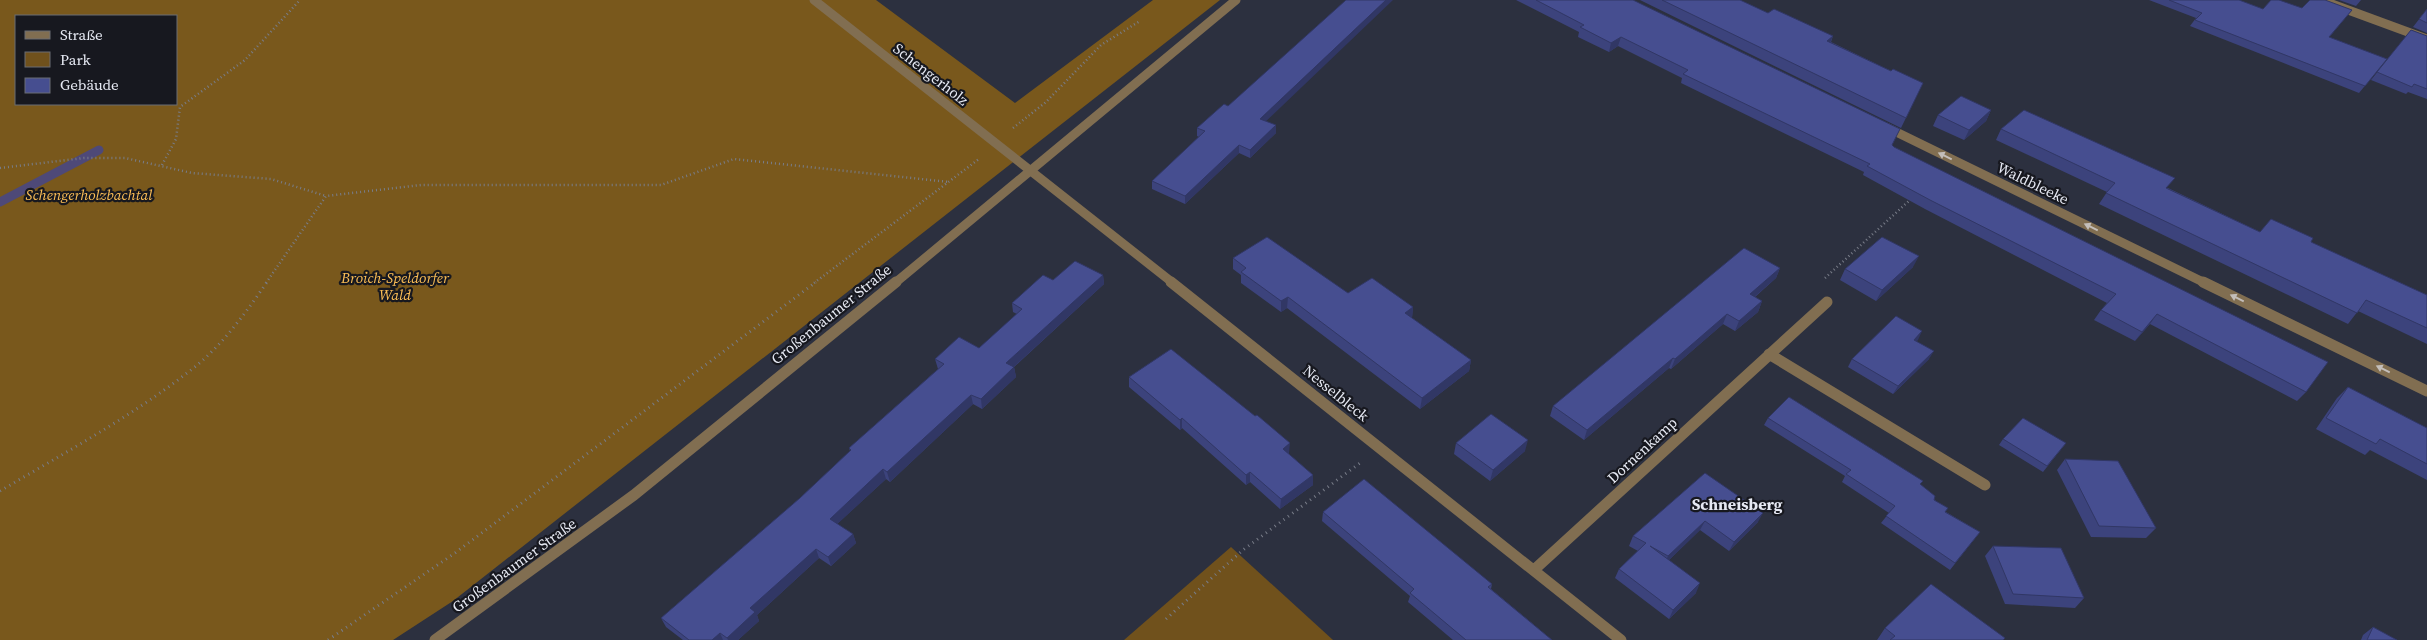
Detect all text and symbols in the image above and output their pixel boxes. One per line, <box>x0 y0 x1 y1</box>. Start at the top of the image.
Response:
legend <box>15 15 178 105</box>
text: Straße <box>60 24 103 45</box>
street label: Schengerholz <box>889 38 973 110</box>
text: Park <box>60 49 92 70</box>
text: Gebäude <box>60 74 119 95</box>
one-way arrow <box>1938 151 1952 159</box>
street label: Waldbleeke <box>1993 157 2073 210</box>
park label: Schengerholzbachtal <box>26 184 153 205</box>
one-way arrow <box>2084 223 2098 231</box>
street label: Großenbaumer Straße <box>766 259 896 369</box>
park label: Broich-Speldorfer Wald <box>340 267 450 305</box>
one-way arrow <box>2230 294 2244 302</box>
street label: Nesselbleck <box>1299 360 1374 427</box>
one-way arrow <box>2376 365 2390 373</box>
street label: Dornenkamp <box>1602 412 1682 488</box>
district label: Schneisberg <box>1692 493 1783 515</box>
street label: Großenbaumer Straße <box>448 512 581 617</box>

